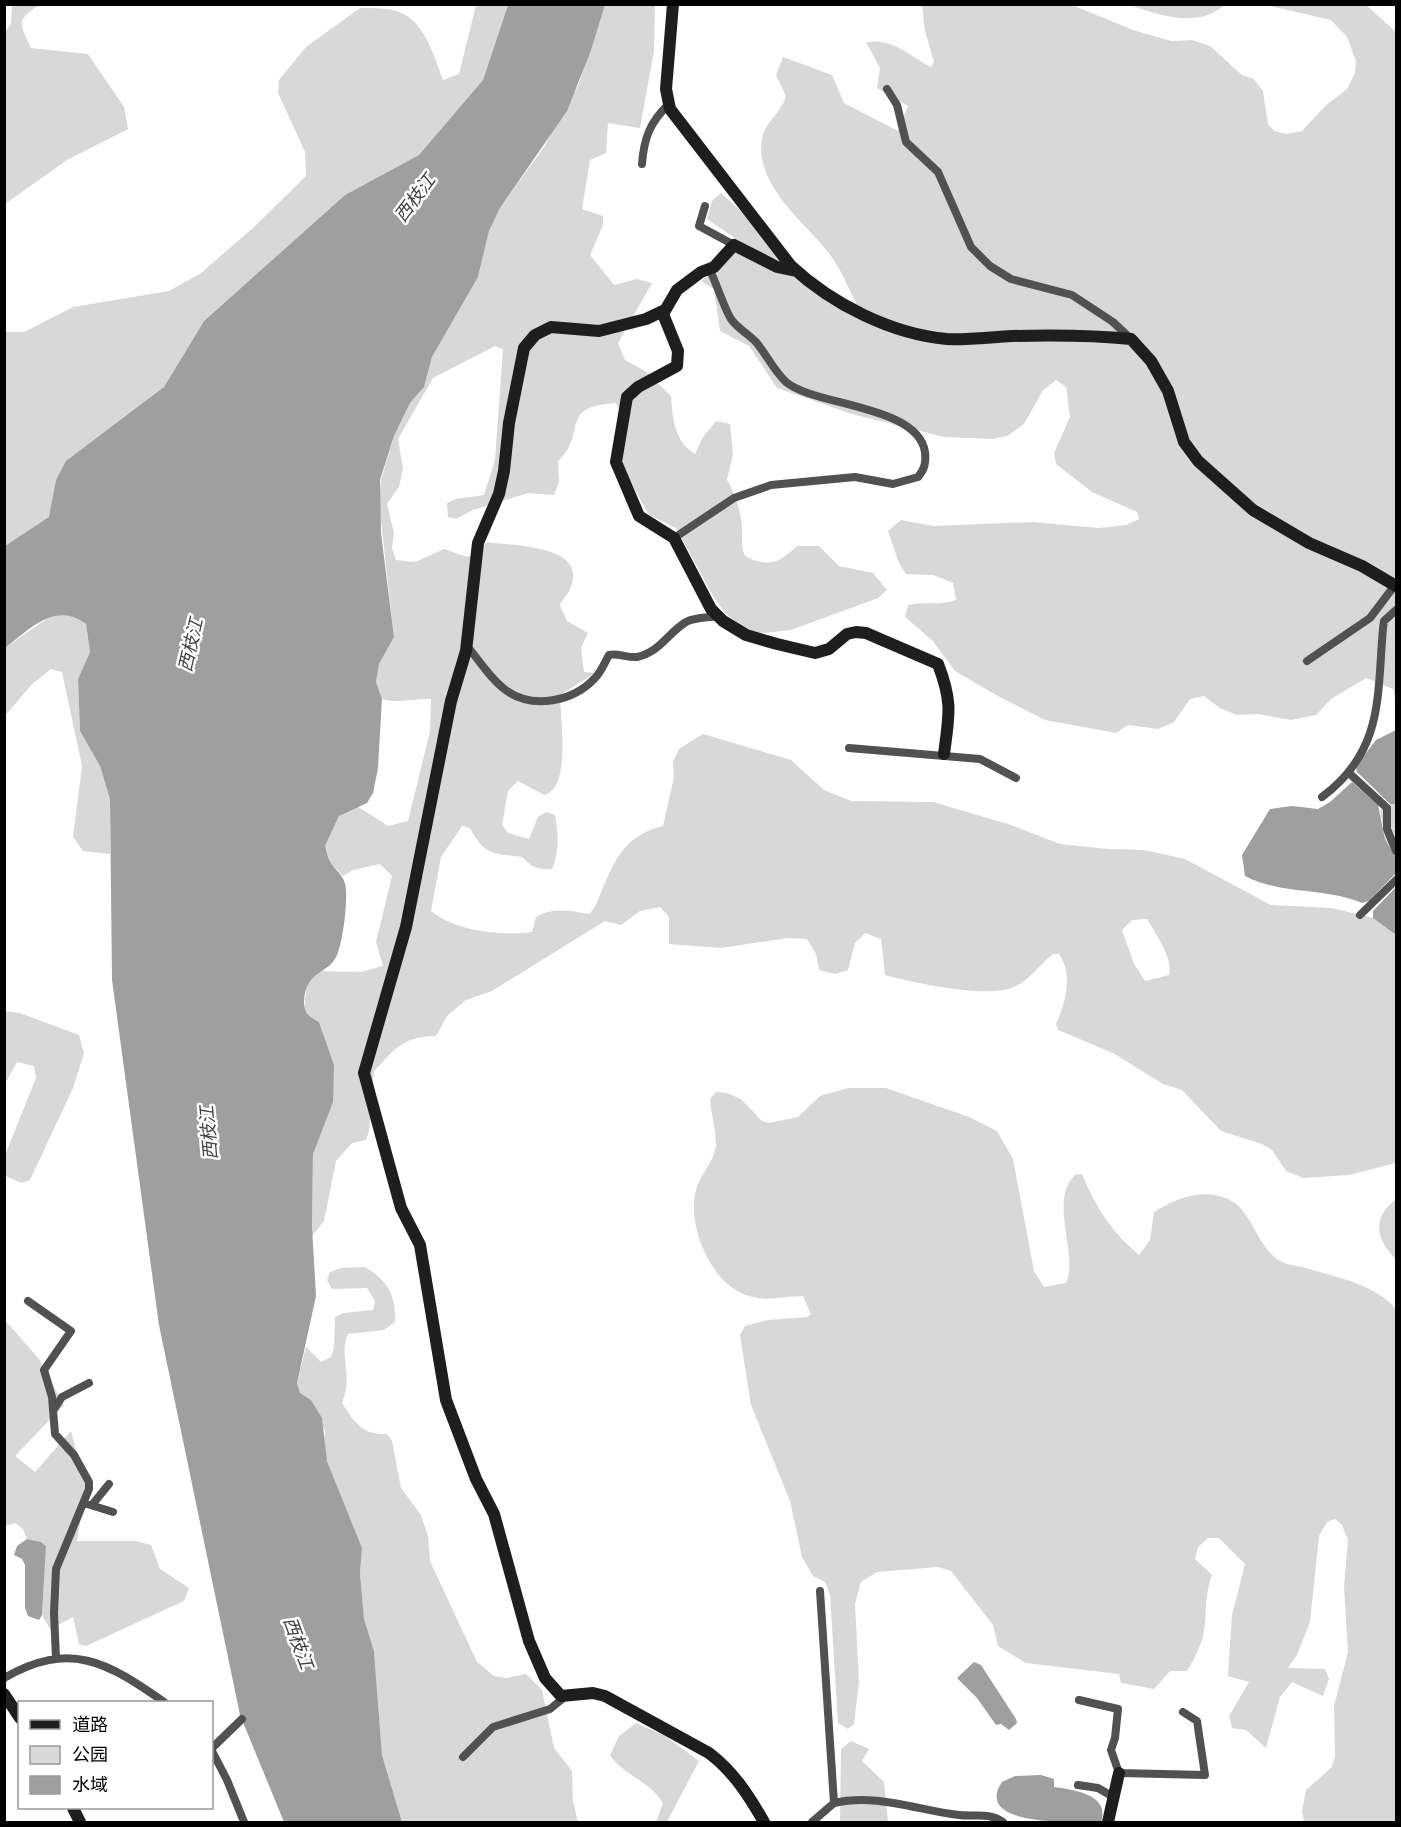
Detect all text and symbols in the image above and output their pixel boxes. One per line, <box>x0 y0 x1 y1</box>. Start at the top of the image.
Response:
water label: 西枝江 <box>390 168 440 226</box>
water label: 西枝江 <box>174 614 207 674</box>
water label: 西枝江 <box>196 1103 221 1161</box>
water label: 西枝江 <box>279 1614 318 1674</box>
legend <box>18 1701 213 1809</box>
text: 道路 <box>72 1714 108 1735</box>
text: 公园 <box>72 1744 108 1765</box>
text: 水域 <box>72 1774 108 1795</box>

